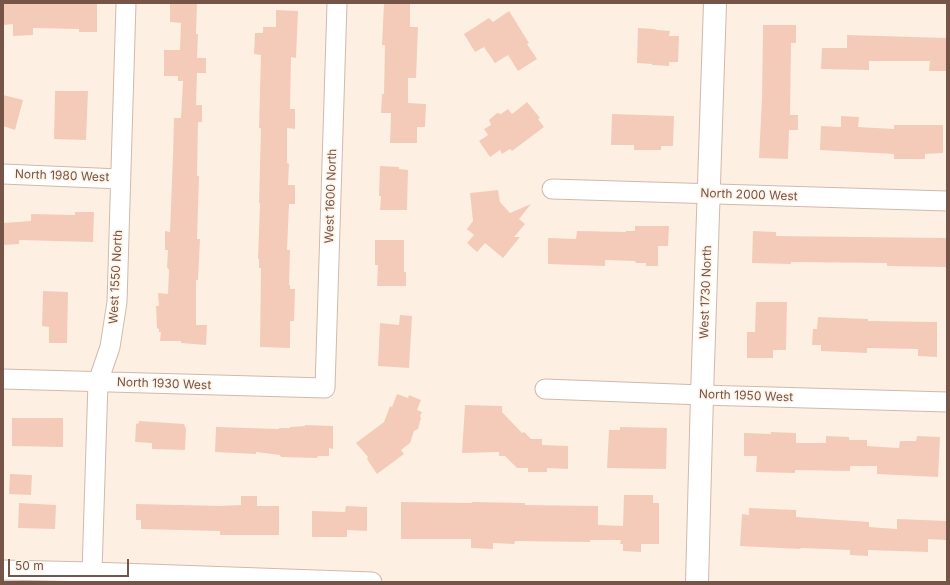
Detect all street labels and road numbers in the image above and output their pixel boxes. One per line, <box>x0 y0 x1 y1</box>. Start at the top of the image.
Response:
street label: West 1600 North <box>322 148 340 244</box>
street label: North 1980 West <box>15 167 109 185</box>
street label: North 2000 West <box>700 186 798 204</box>
street label: West 1550 North <box>106 230 126 324</box>
street label: West 1730 North <box>697 245 715 339</box>
street label: North 1930 West <box>117 375 211 393</box>
street label: North 1950 West <box>699 387 793 405</box>

